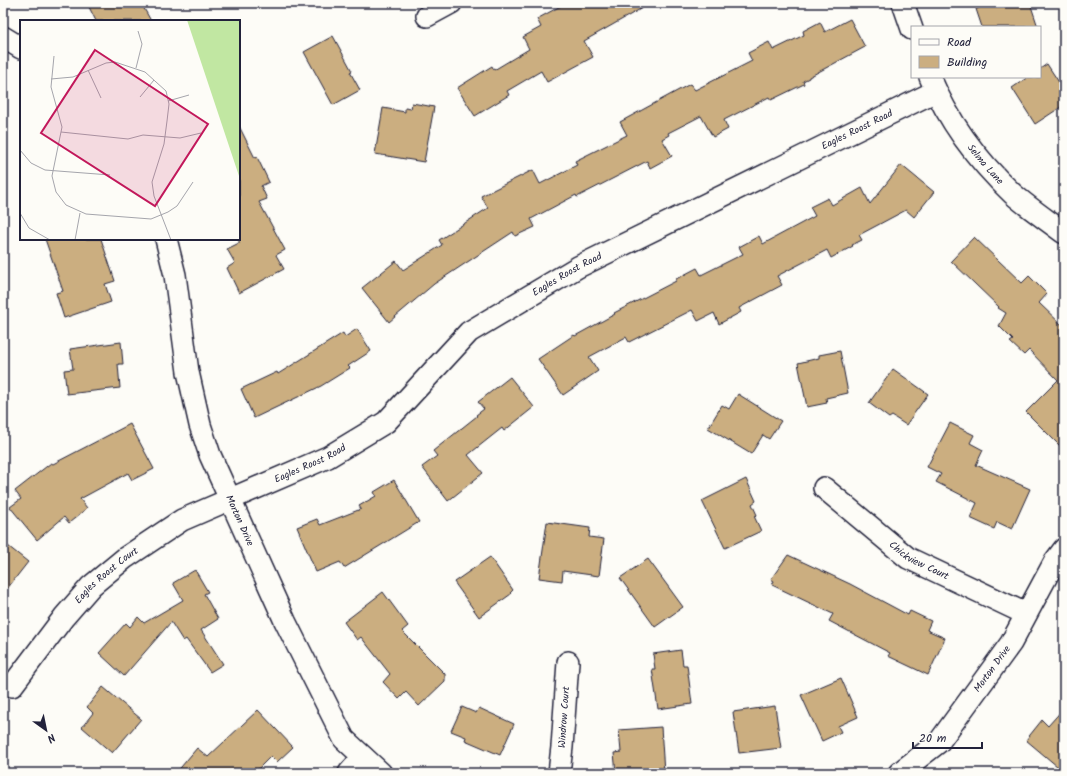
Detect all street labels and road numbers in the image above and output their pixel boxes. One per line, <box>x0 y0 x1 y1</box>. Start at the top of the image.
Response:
street label: Eagles Roost Road <box>819 105 896 154</box>
street label: Selma Lane <box>963 141 1008 189</box>
street label: Eagles Roost Road <box>529 248 605 301</box>
street label: Eagles Roost Road <box>272 439 350 487</box>
street label: Morton Drive <box>221 493 258 549</box>
street label: Chickview Court <box>885 537 952 584</box>
street label: Eagles Roost Court <box>71 543 142 608</box>
street label: Morton Drive <box>970 642 1015 696</box>
street label: Windrow Court <box>554 686 574 749</box>

